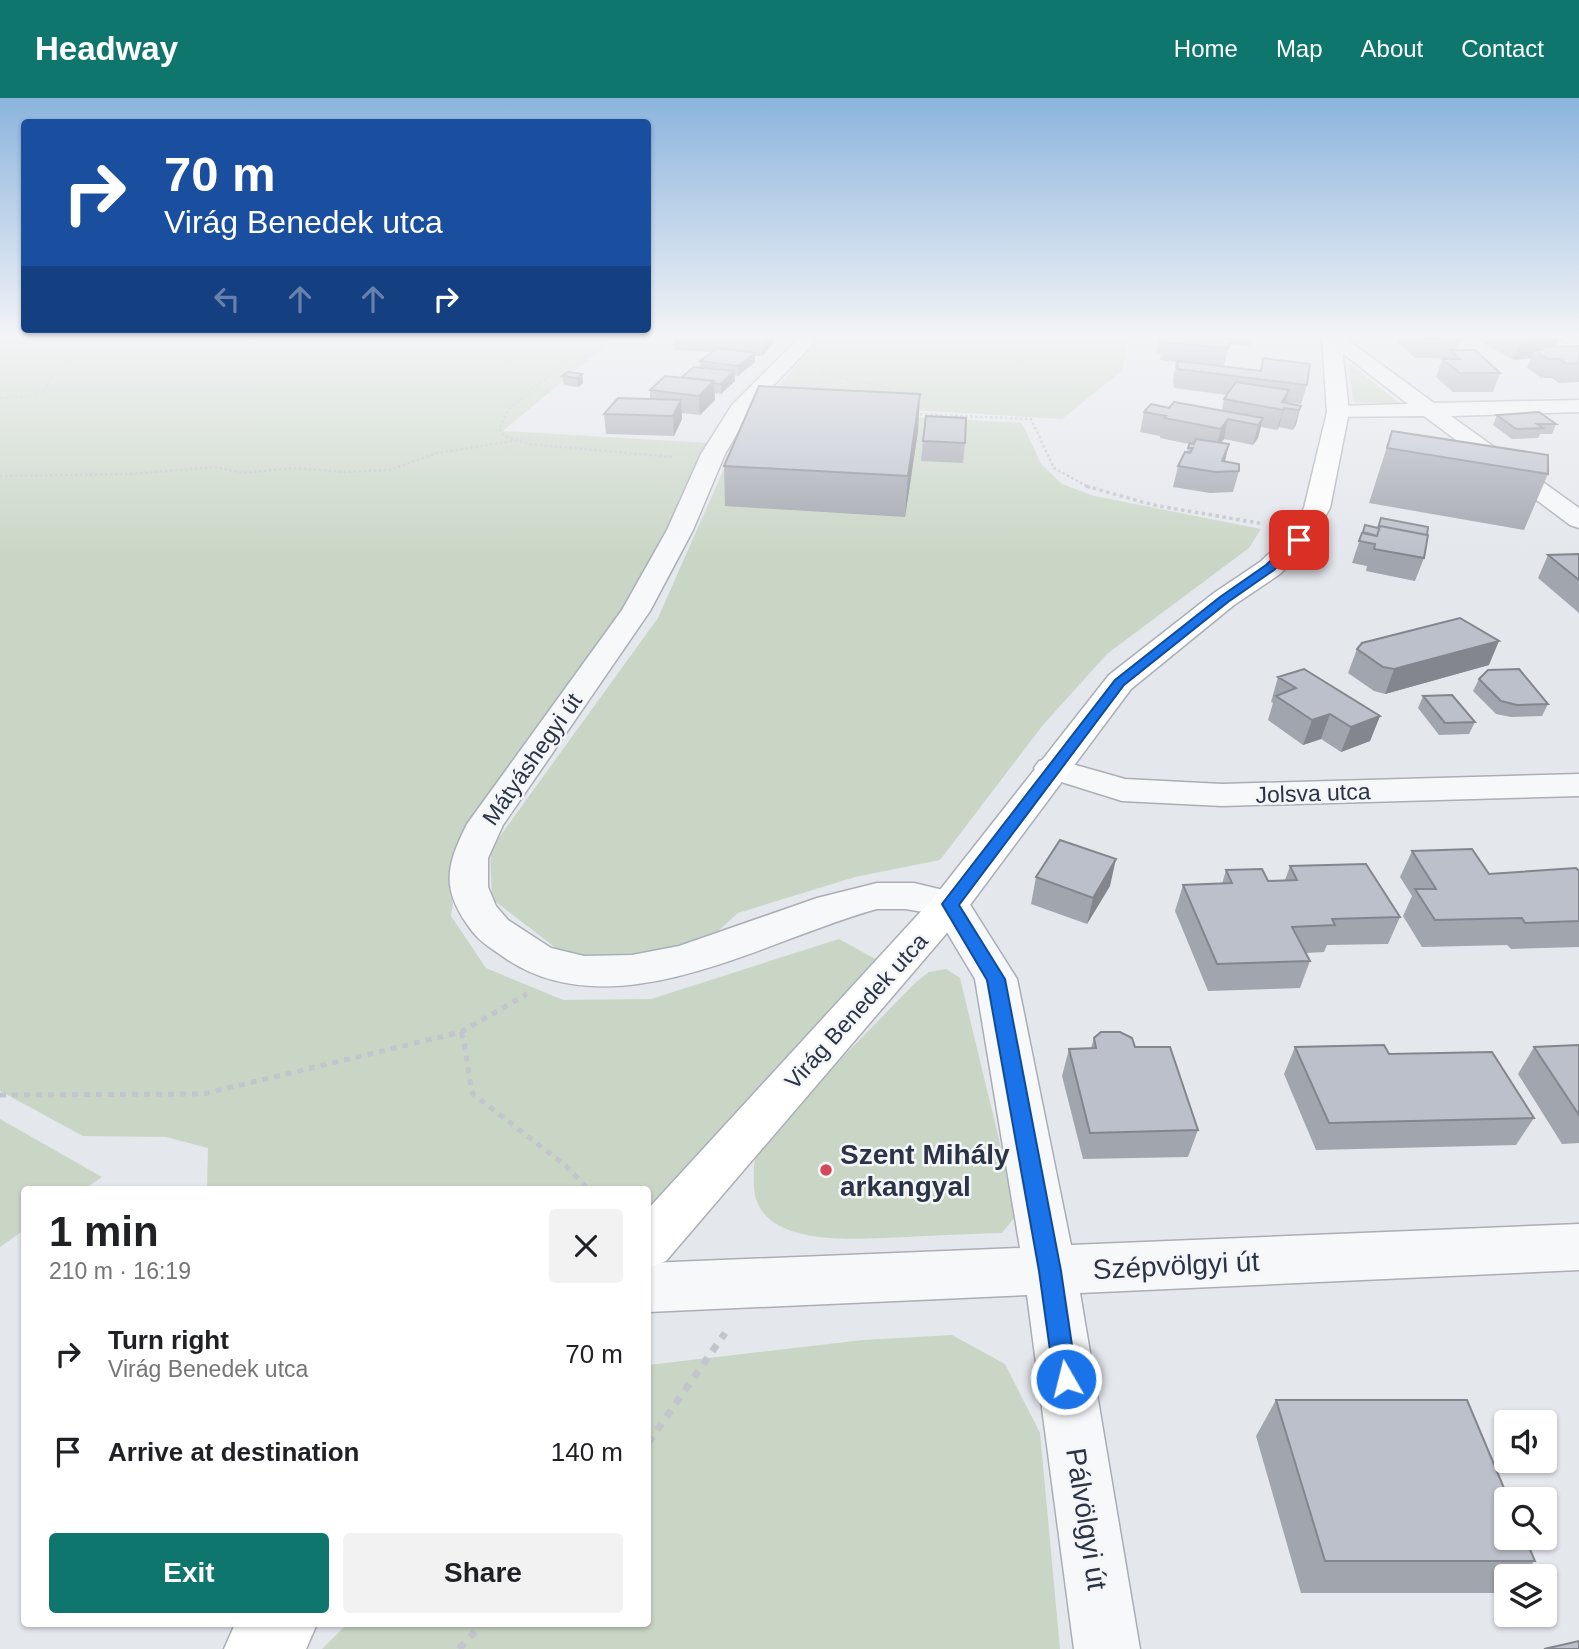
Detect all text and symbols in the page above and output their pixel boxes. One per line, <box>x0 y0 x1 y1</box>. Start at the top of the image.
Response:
text: Headway <box>35 30 178 67</box>
text: Home <box>1174 35 1238 62</box>
text: Map <box>1276 35 1323 62</box>
text: About <box>1361 35 1423 62</box>
text: Contact <box>1461 35 1544 62</box>
icon: right <box>49 147 140 238</box>
text: 70 m <box>164 147 276 201</box>
text: Virág Benedek utca <box>164 204 443 240</box>
icon: left <box>208 280 246 318</box>
icon: ahead <box>281 280 319 318</box>
icon: ahead <box>354 280 392 318</box>
icon: right <box>427 280 465 318</box>
pin <box>1269 510 1329 570</box>
icon: arrive <box>1280 521 1318 559</box>
street label: Mátyáshegyi út <box>477 688 587 830</box>
street label: Jolsva utca <box>1255 778 1371 808</box>
street label: Virág Benedek utca <box>779 928 933 1094</box>
place label: Szent Mihály arkangyal <box>840 1139 1010 1202</box>
marker: Szent Mihály arkangyal <box>818 1162 834 1178</box>
text: 1 min <box>49 1208 159 1255</box>
button: close <box>549 1209 623 1283</box>
street label: Szépvölgyi út <box>1092 1246 1260 1285</box>
text: 210 m · 16:19 <box>49 1258 191 1284</box>
text: Turn right <box>108 1325 229 1355</box>
icon: right <box>49 1335 87 1373</box>
text: 70 m <box>565 1339 623 1369</box>
position arrow <box>1029 1342 1103 1416</box>
text: Virág Benedek utca <box>108 1356 308 1382</box>
map controls <box>1494 1410 1557 1627</box>
button: sound <box>1494 1410 1557 1473</box>
icon: arrive <box>49 1433 87 1471</box>
text: Arrive at destination <box>108 1437 359 1467</box>
text: 140 m <box>551 1437 623 1467</box>
street label: Pálvölgyi út <box>1060 1446 1113 1592</box>
button: search <box>1494 1487 1557 1550</box>
button: Exit <box>49 1533 329 1613</box>
button: Share <box>343 1533 623 1613</box>
button: layers <box>1494 1564 1557 1627</box>

